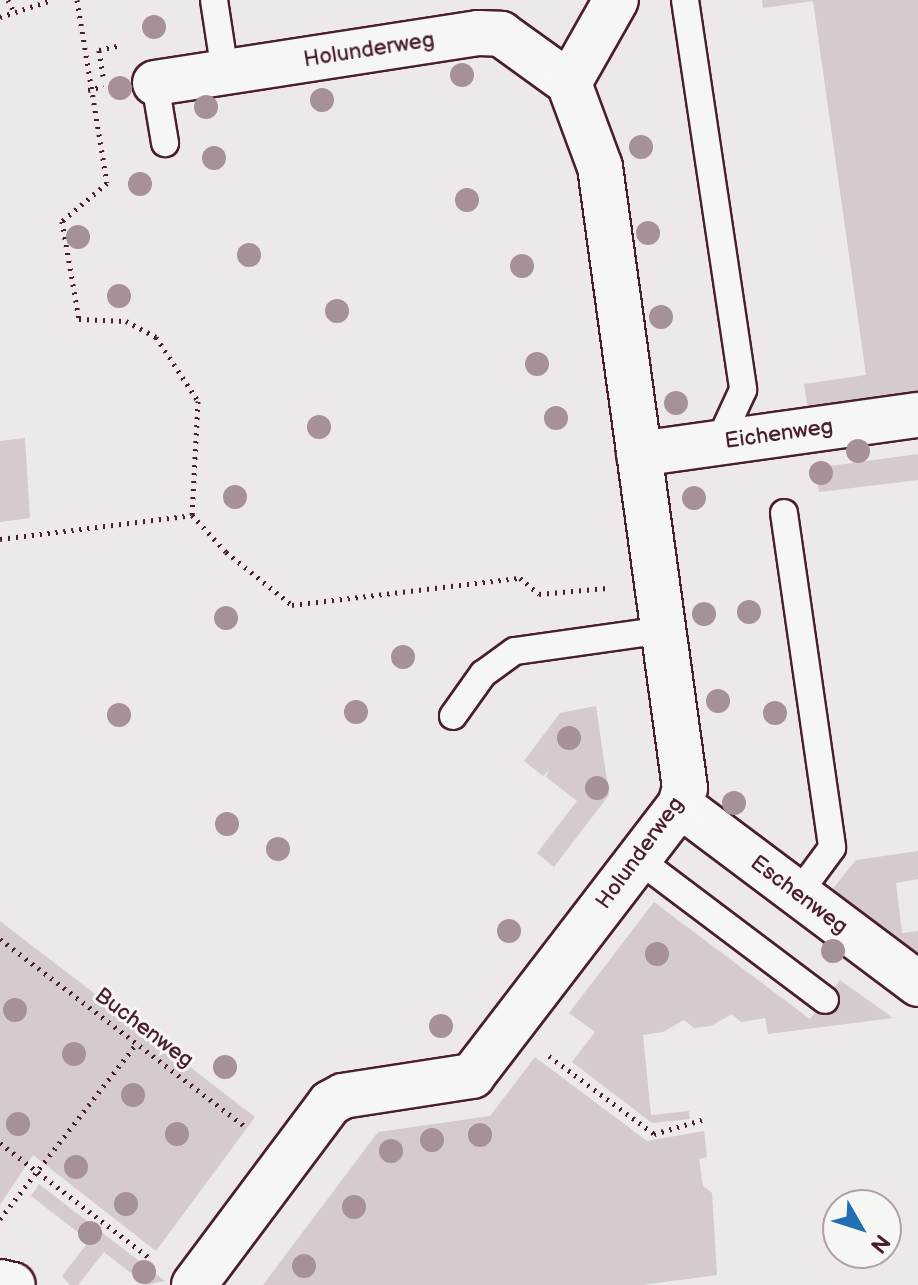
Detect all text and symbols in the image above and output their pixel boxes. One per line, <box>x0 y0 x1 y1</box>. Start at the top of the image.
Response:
street label: Holunderweg <box>302 27 436 73</box>
street label: Eichenweg <box>723 413 835 455</box>
street label: Holunderweg <box>591 792 689 914</box>
street label: Eschenweg <box>745 850 853 940</box>
street label: Buchenweg <box>89 982 199 1074</box>
north arrow <box>822 1189 902 1269</box>
text: N <box>864 1228 895 1258</box>

